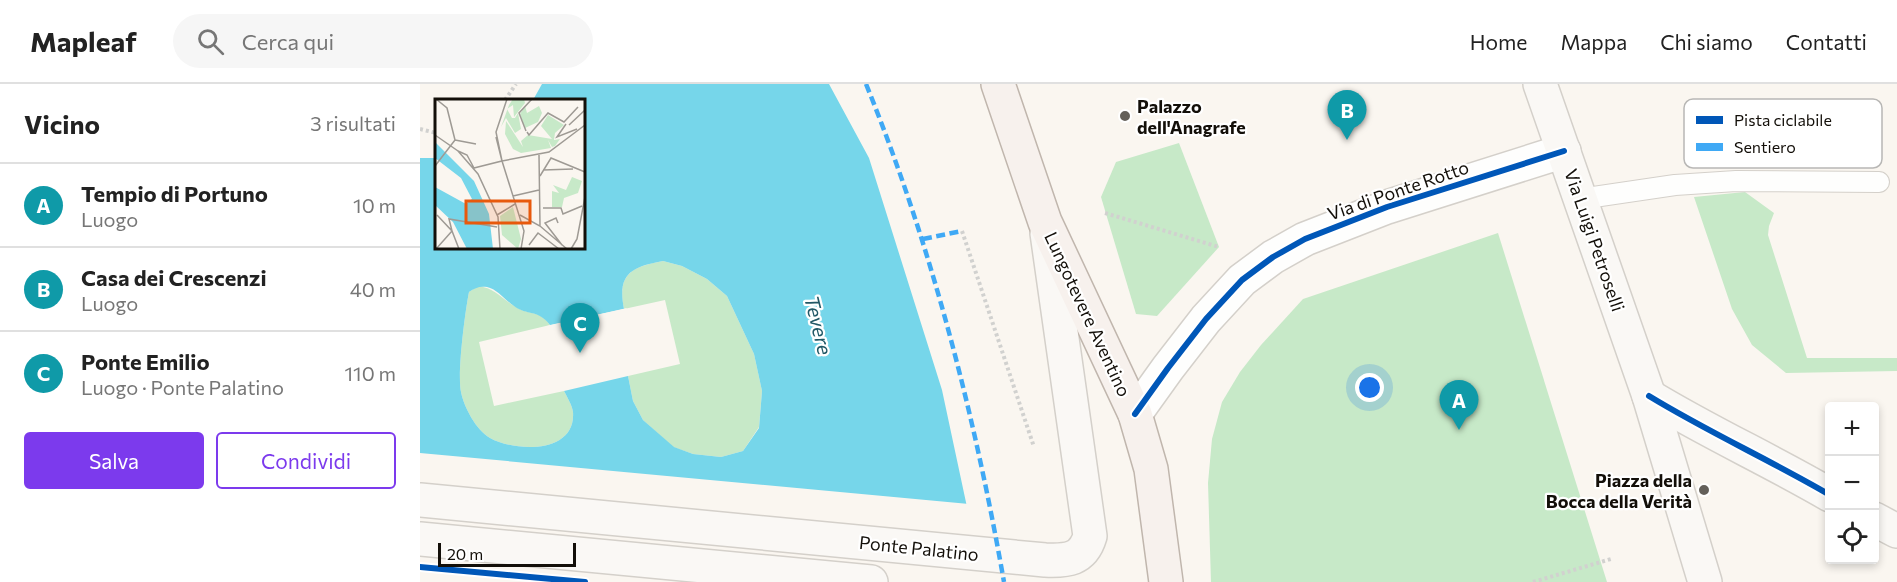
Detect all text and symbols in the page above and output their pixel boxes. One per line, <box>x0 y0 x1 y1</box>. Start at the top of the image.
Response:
search box <box>173 14 593 68</box>
text: Mapleaf <box>30 24 137 58</box>
icon: search <box>194 25 227 58</box>
text: Cerca qui <box>242 28 334 55</box>
text: Home <box>1470 29 1527 54</box>
text: Mappa <box>1560 29 1627 54</box>
text: Chi siamo <box>1660 29 1753 54</box>
text: Contatti <box>1786 29 1867 54</box>
pin: B <box>1328 91 1366 140</box>
place label: Palazzo dell'Anagrafe <box>1137 95 1246 138</box>
inset map <box>435 99 585 249</box>
legend <box>1684 99 1882 168</box>
text: Vicino <box>24 108 100 139</box>
marker: Palazzo dell'Anagrafe <box>1118 109 1132 123</box>
text: Pista ciclabile <box>1734 110 1832 129</box>
text: 3 risultati <box>310 111 396 135</box>
text: Sentiero <box>1734 137 1796 156</box>
street label: Via di Ponte Rotto <box>1324 155 1472 225</box>
street label: Via Luigi Petroselli <box>1560 166 1630 314</box>
text: Tempio di Portuno <box>81 180 268 207</box>
text: A <box>36 193 51 217</box>
text: 10 m <box>353 193 396 217</box>
text: Luogo <box>81 207 138 231</box>
street label: Lungotevere Aventino <box>1040 228 1136 400</box>
text: Casa dei Crescenzi <box>81 264 267 291</box>
text: B <box>37 277 50 301</box>
text: 40 m <box>350 277 396 301</box>
text: Luogo <box>81 291 138 315</box>
water label: Tevere <box>800 293 838 358</box>
pin: C <box>560 304 600 353</box>
text: Ponte Emilio <box>81 348 210 375</box>
text: C <box>37 361 50 385</box>
text: 110 m <box>345 361 396 385</box>
your location <box>1355 373 1384 402</box>
text: Luogo · Ponte Palatino <box>81 375 284 399</box>
pin: A <box>1440 380 1478 430</box>
map controls <box>1825 402 1879 564</box>
button: + <box>1825 402 1879 456</box>
button: Salva <box>24 432 204 489</box>
button: Condividi <box>216 432 396 489</box>
button: − <box>1825 456 1879 510</box>
place label: Piazza della Bocca della Verità <box>1546 469 1692 512</box>
marker: Piazza della Bocca della Verità <box>1697 483 1711 497</box>
button: locate <box>1825 510 1879 564</box>
street label: Ponte Palatino <box>858 531 980 565</box>
scale bar <box>438 540 576 568</box>
text: 20 m <box>447 544 483 563</box>

